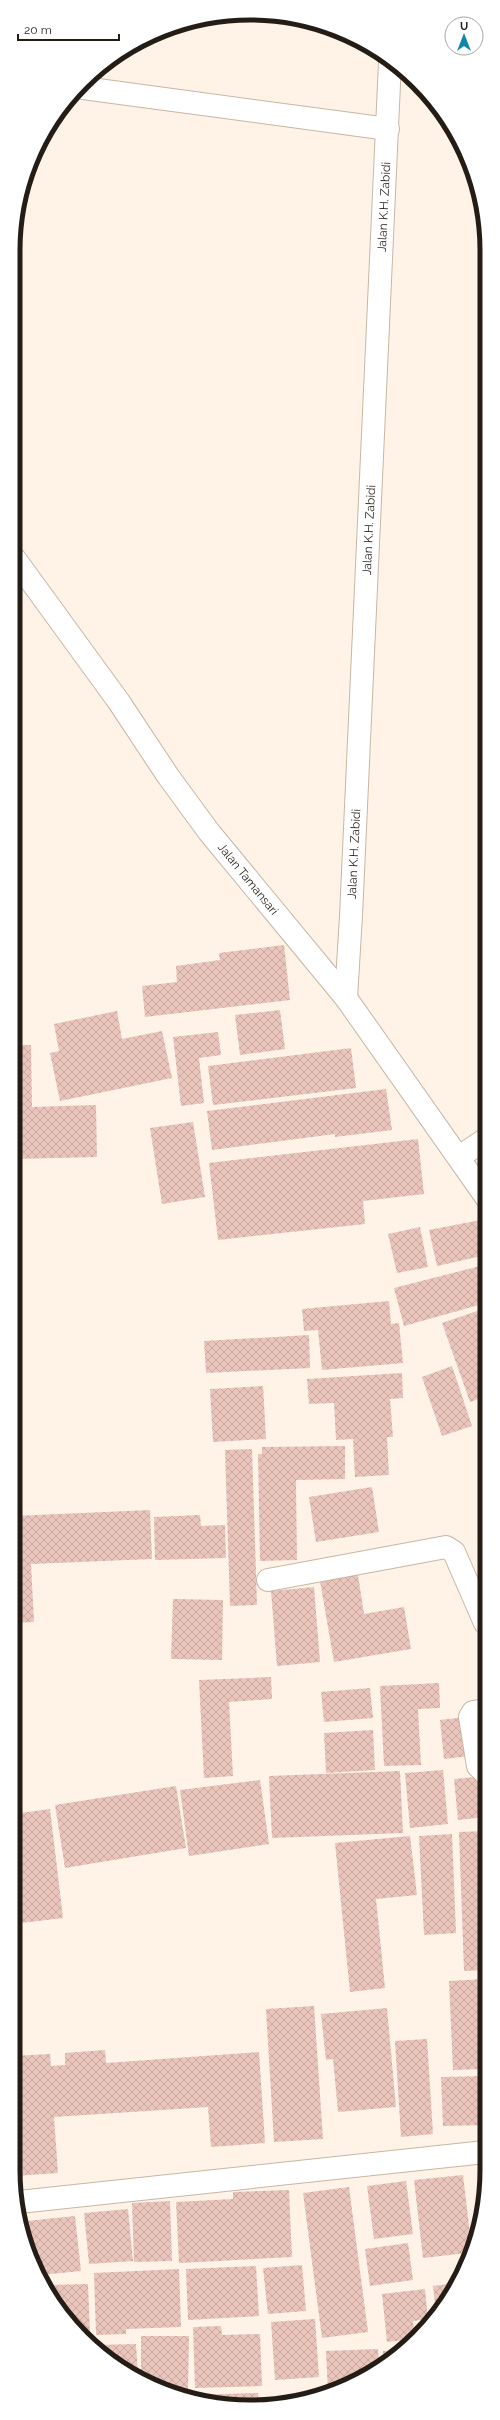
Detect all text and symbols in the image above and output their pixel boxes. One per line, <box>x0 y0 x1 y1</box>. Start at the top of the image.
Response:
scale bar <box>18 16 119 42</box>
north arrow <box>444 16 484 56</box>
text: U <box>460 20 468 33</box>
text: 20 m <box>24 23 52 37</box>
street label: Jalan K.H. Zabidi <box>375 161 393 253</box>
street label: Jalan K.H. Zabidi <box>360 484 378 576</box>
street label: Jalan K.H. Zabidi <box>345 808 363 900</box>
street label: Jalan Tamansari <box>215 840 281 918</box>

